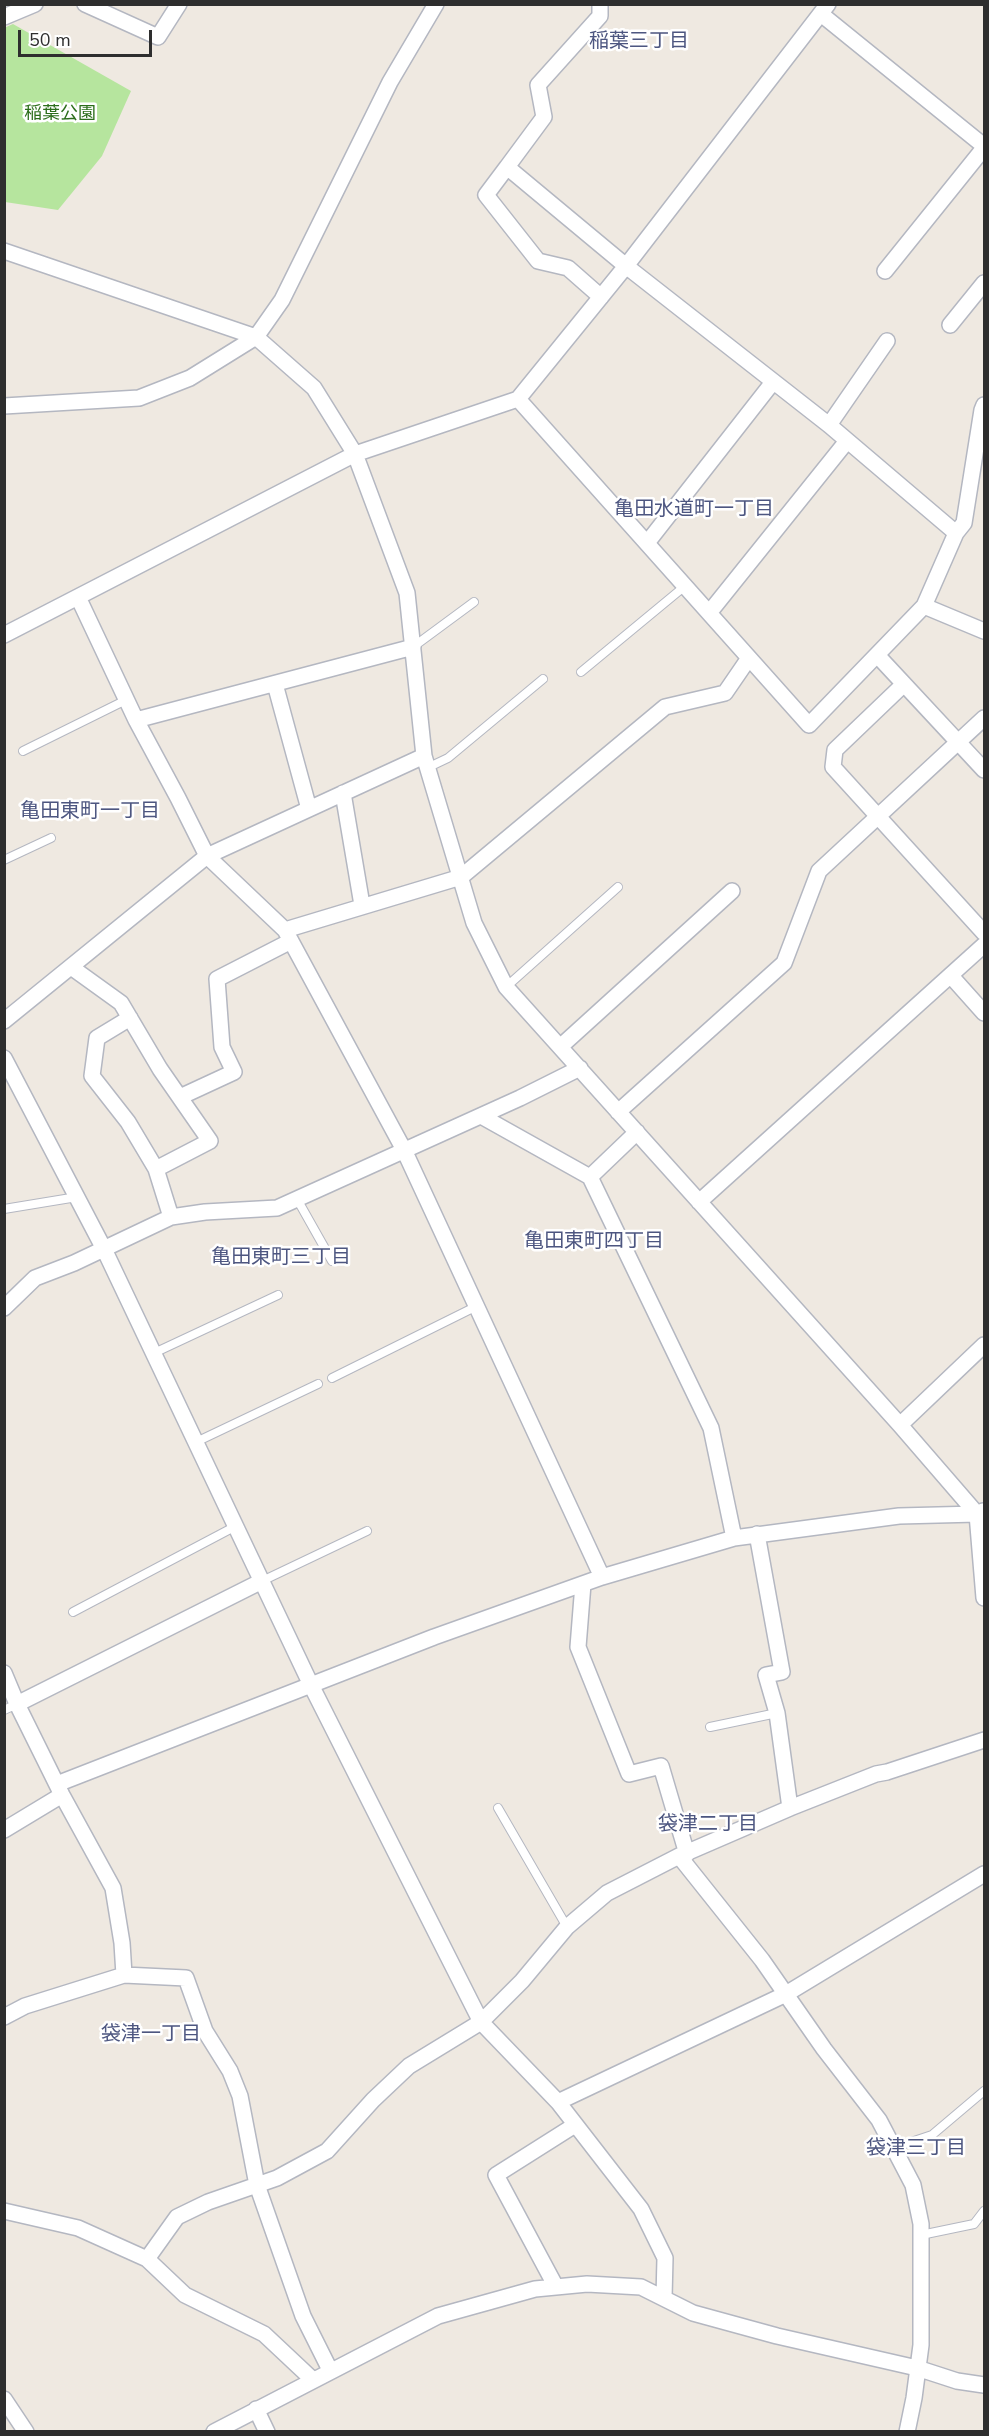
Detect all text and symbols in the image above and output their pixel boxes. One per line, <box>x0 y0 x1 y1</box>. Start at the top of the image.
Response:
scale bar <box>21 18 154 56</box>
text: 50 m <box>29 28 71 52</box>
district label: 稲葉三丁目 <box>589 30 689 54</box>
park label: 稲葉公園 <box>24 104 96 126</box>
district label: 亀田水道町一丁目 <box>614 498 774 522</box>
district label: 亀田東町一丁目 <box>20 800 160 824</box>
district label: 亀田東町四丁目 <box>524 1230 664 1254</box>
district label: 亀田東町三丁目 <box>211 1246 351 1270</box>
district label: 袋津二丁目 <box>658 1813 758 1837</box>
district label: 袋津一丁目 <box>101 2023 201 2047</box>
district label: 袋津三丁目 <box>866 2137 966 2161</box>

